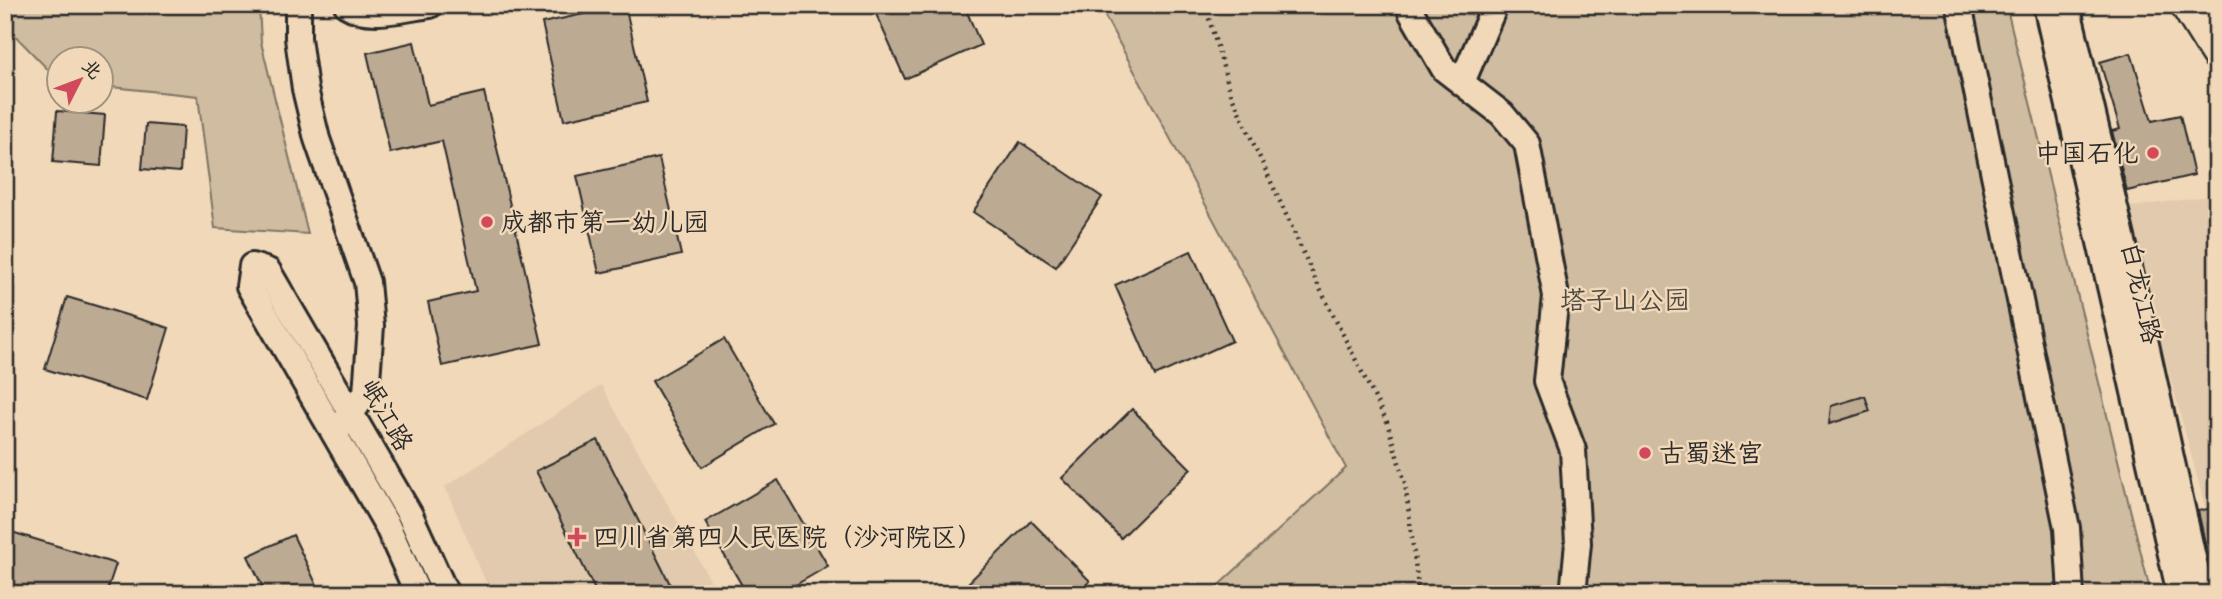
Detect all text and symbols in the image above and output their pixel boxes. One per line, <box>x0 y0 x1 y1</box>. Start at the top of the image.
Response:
north arrow <box>46 46 116 116</box>
text: 北 <box>77 55 106 84</box>
place label: 中国石化 <box>2035 139 2139 169</box>
marker: 中国石化 <box>2145 145 2161 161</box>
place label: 成都市第一幼儿园 <box>501 208 709 238</box>
marker: 成都市第一幼儿园 <box>479 214 495 230</box>
street label: 白龙江路 <box>2115 239 2167 347</box>
park label: 塔子山公园 <box>1560 286 1690 316</box>
street label: 岷江路 <box>354 374 419 457</box>
place label: 古蜀迷宫 <box>1659 439 1763 469</box>
marker: 古蜀迷宫 <box>1637 445 1653 461</box>
place label: 四川省第四人民医院（沙河院区） <box>593 523 983 553</box>
marker: 四川省第四人民医院（沙河院区） <box>567 527 587 547</box>

